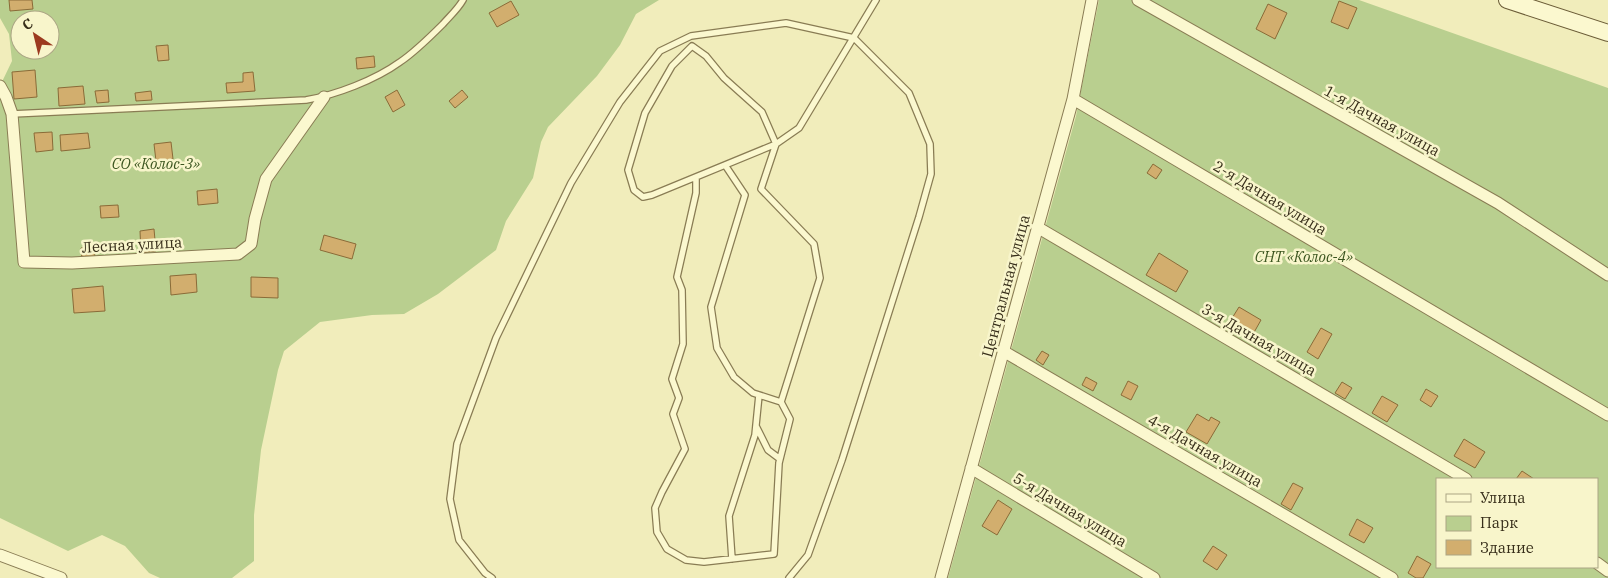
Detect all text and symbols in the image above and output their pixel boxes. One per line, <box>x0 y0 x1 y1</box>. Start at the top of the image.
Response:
north arrow <box>10 10 60 60</box>
text: С <box>19 14 37 34</box>
street label: 1-я Дачная улица <box>1321 81 1443 160</box>
park label: СО «Колос-3» <box>112 154 200 173</box>
street label: 2-я Дачная улица <box>1210 156 1331 239</box>
street label: Центральная улица <box>977 212 1034 359</box>
street label: Лесная улица <box>81 232 183 257</box>
park label: СНТ «Колос-4» <box>1255 247 1353 266</box>
street label: 3-я Дачная улица <box>1199 299 1320 380</box>
street label: 4-я Дачная улица <box>1145 410 1266 491</box>
street label: 5-я Дачная улица <box>1010 468 1131 551</box>
legend <box>1436 478 1598 568</box>
text: Улица <box>1480 488 1525 507</box>
text: Парк <box>1480 513 1518 532</box>
text: Здание <box>1480 538 1534 557</box>

